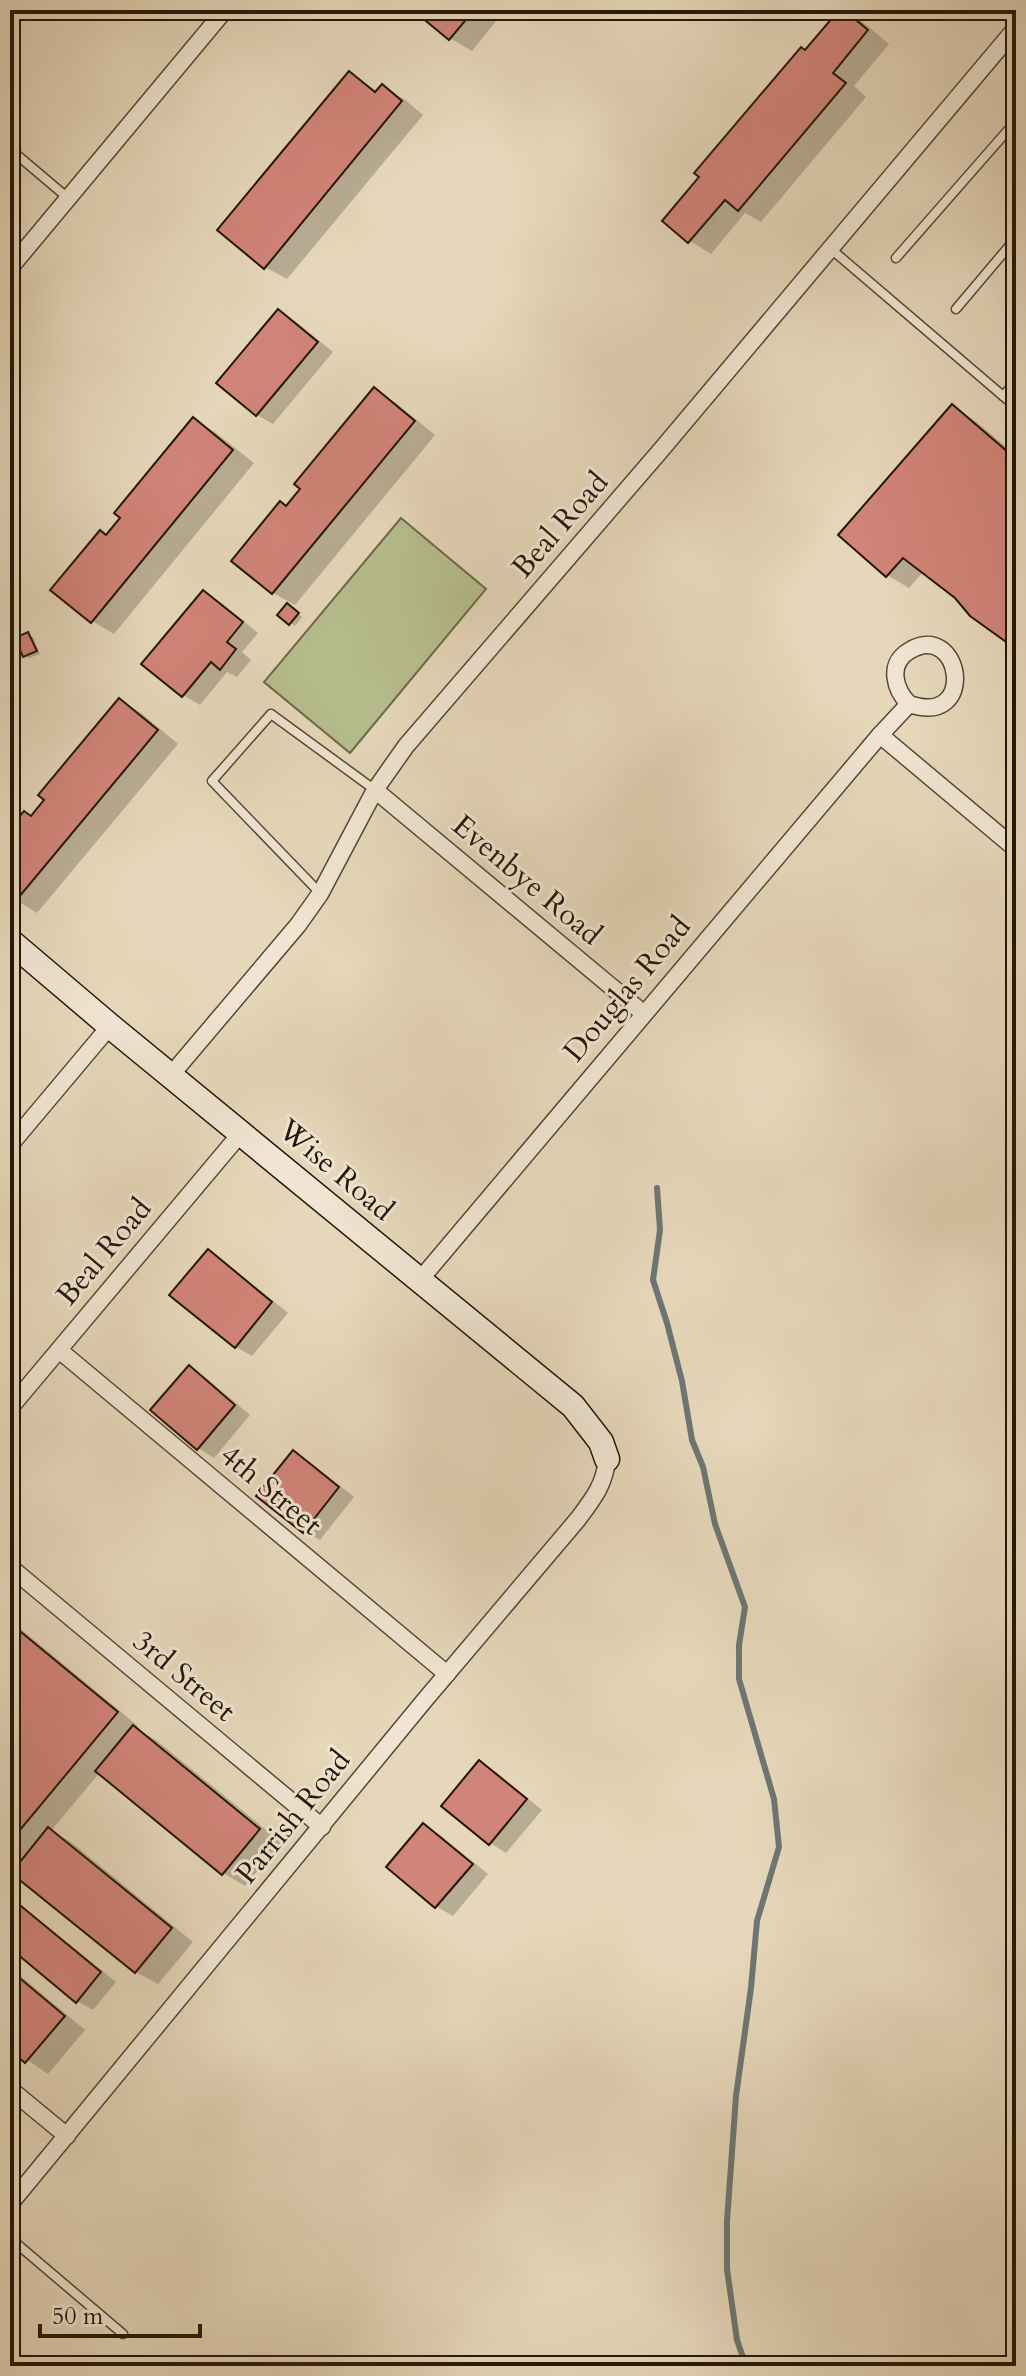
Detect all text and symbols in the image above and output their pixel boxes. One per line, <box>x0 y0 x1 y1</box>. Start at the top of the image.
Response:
street label: Beal Road <box>502 463 618 587</box>
street label: Evenbye Road <box>443 805 611 955</box>
street label: Douglas Road <box>554 907 700 1071</box>
street label: Wise Road <box>269 1109 403 1230</box>
street label: Beal Road <box>47 1190 161 1314</box>
street label: 4th Street <box>211 1435 331 1545</box>
street label: 3rd Street <box>124 1621 244 1731</box>
street label: Parrish Road <box>226 1741 360 1893</box>
scale bar <box>40 2288 200 2338</box>
text: 50 m <box>52 2300 104 2333</box>

